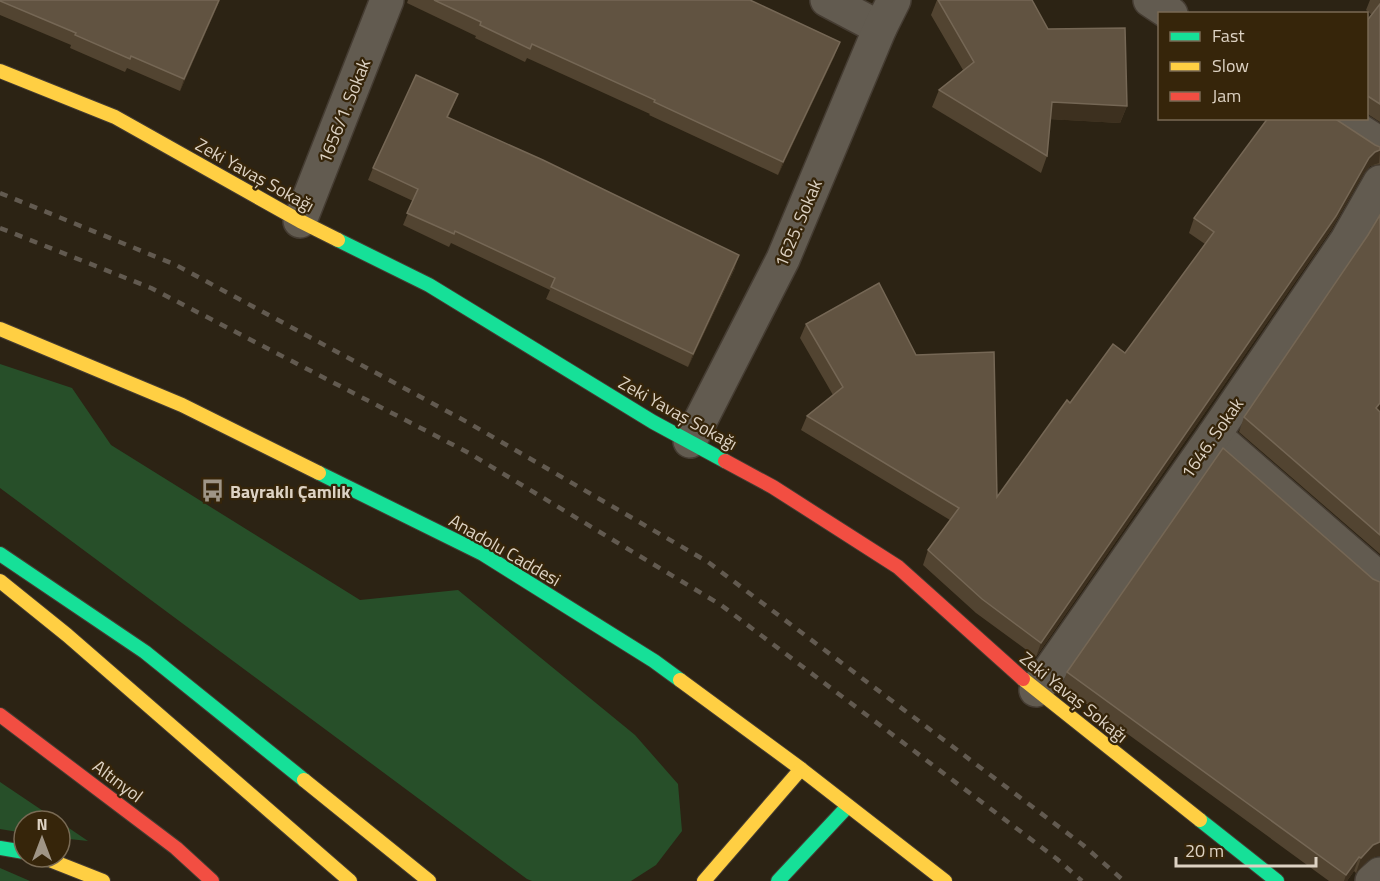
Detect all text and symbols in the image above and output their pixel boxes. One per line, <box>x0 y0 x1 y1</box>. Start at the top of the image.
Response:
legend <box>1158 12 1368 120</box>
text: Fast <box>1212 22 1245 49</box>
text: Slow <box>1212 52 1249 79</box>
street label: 1656/1. Sokak <box>311 54 377 168</box>
text: Jam <box>1212 82 1241 109</box>
street label: Zeki Yavaş Sokağı <box>191 131 319 219</box>
street label: 1625. Sokak <box>767 174 829 271</box>
street label: Zeki Yavaş Sokağı <box>614 369 742 457</box>
street label: 1646. Sokak <box>1174 392 1250 484</box>
bus stop icon: Bayraklı Çamlık <box>199 478 225 504</box>
place label: Bayraklı Çamlık <box>230 478 351 505</box>
street label: Anadolu Caddesi <box>444 507 566 593</box>
street label: Zeki Yavaş Sokağı <box>1014 645 1134 749</box>
street label: Altınyol <box>87 753 149 809</box>
north arrow <box>12 809 72 869</box>
text: N <box>36 812 48 836</box>
scale bar <box>1176 830 1316 868</box>
text: 20 m <box>1185 837 1224 864</box>

